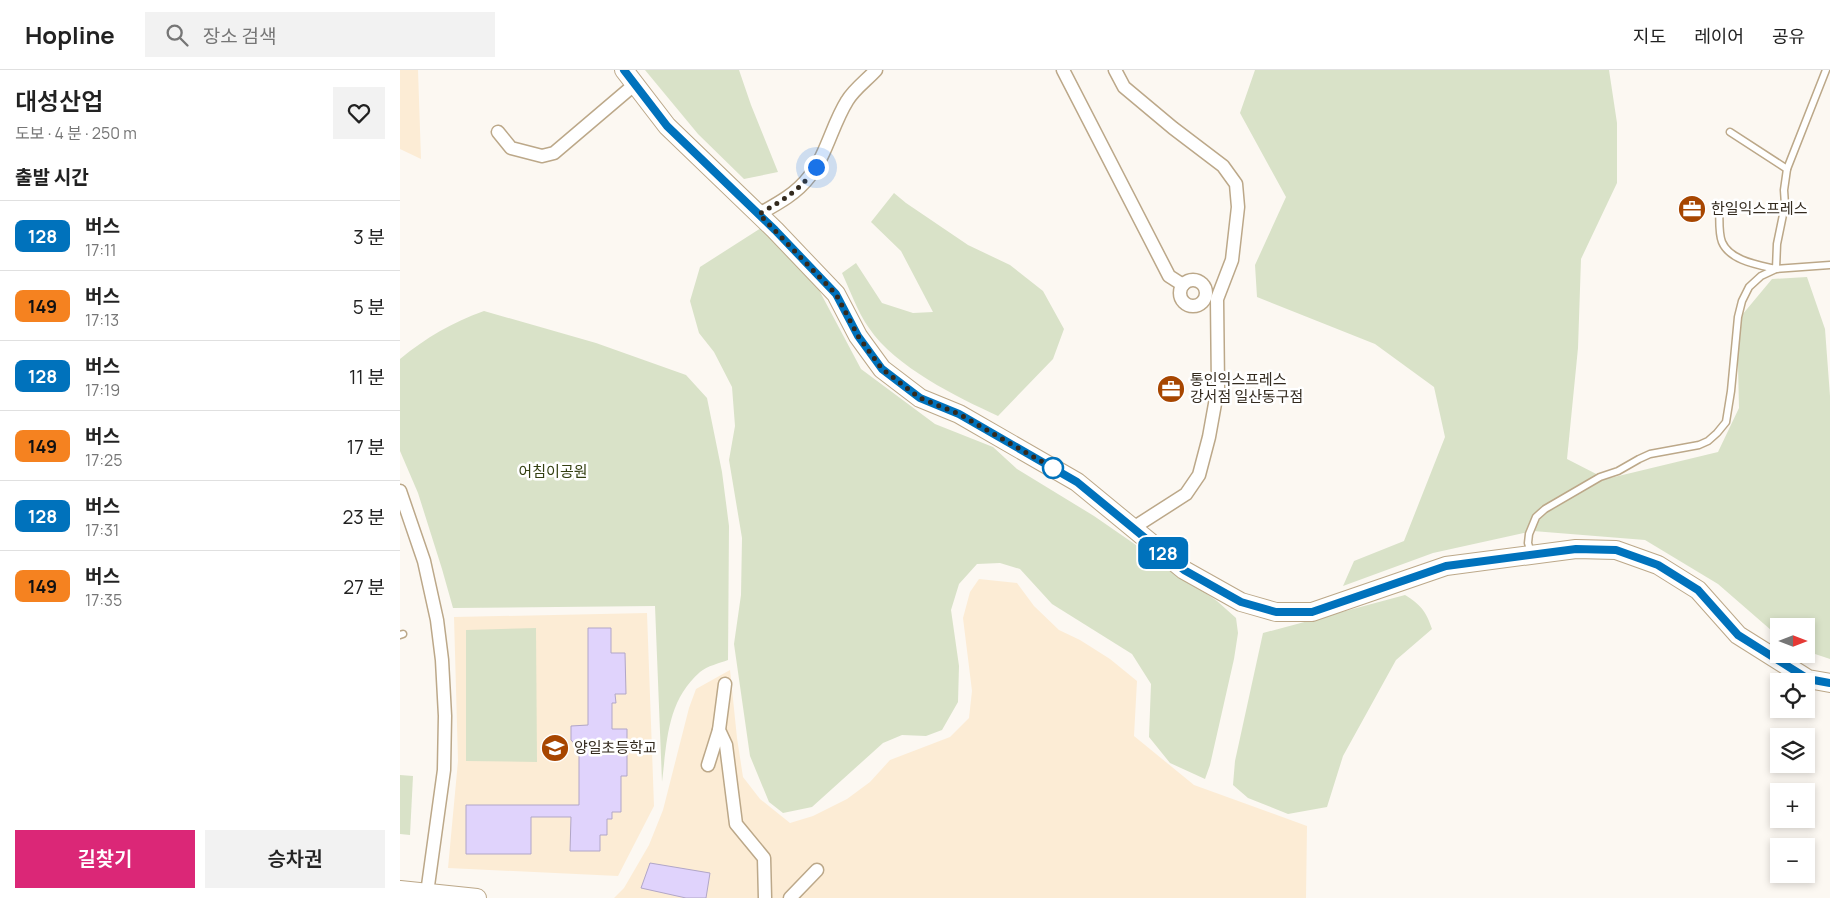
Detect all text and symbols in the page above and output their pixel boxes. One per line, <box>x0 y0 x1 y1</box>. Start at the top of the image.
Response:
search box <box>145 12 495 57</box>
text: Hopline <box>25 18 115 51</box>
icon: search <box>163 21 191 49</box>
text: 장소 검색 <box>203 23 276 49</box>
text: 지도 <box>1633 24 1666 48</box>
text: 레이어 <box>1694 24 1744 48</box>
text: 공유 <box>1772 24 1805 48</box>
text: 대성산업 <box>15 84 103 117</box>
button: heart <box>333 87 385 139</box>
text: 도보 · 4 분 · 250 m <box>15 122 137 144</box>
your location <box>804 155 829 180</box>
text: 출발 시간 <box>15 164 89 190</box>
office icon: 한일익스프레스 <box>1677 194 1707 224</box>
place label: 한일익스프레스 <box>1711 198 1808 219</box>
text: 버스 <box>85 213 120 239</box>
text: 128 <box>28 224 57 248</box>
text: 3 분 <box>353 224 385 250</box>
text: 17:11 <box>85 239 117 261</box>
text: 버스 <box>85 283 120 309</box>
text: 149 <box>28 294 57 318</box>
text: 5 분 <box>353 294 385 320</box>
text: 17:13 <box>85 309 119 331</box>
text: 버스 <box>85 353 120 379</box>
text: 128 <box>28 364 57 388</box>
text: 11 분 <box>349 364 385 390</box>
place label: 통인익스프레스 강서점 일산동구점 <box>1190 369 1303 407</box>
office icon: 통인익스프레스 강서점 일산동구점 <box>1156 374 1186 404</box>
text: 17:19 <box>85 379 120 401</box>
text: 버스 <box>85 423 120 449</box>
text: 149 <box>28 434 57 458</box>
text: 17 분 <box>347 434 385 460</box>
text: 17:25 <box>85 449 122 471</box>
unlabelled marker <box>1042 457 1064 479</box>
park label: 어침이공원 <box>518 461 588 482</box>
text: 버스 <box>85 493 120 519</box>
text: 128 <box>28 504 57 528</box>
text: 23 분 <box>342 504 385 530</box>
text: 17:31 <box>85 519 119 541</box>
line badge: 128 <box>1134 537 1192 569</box>
text: 128 <box>1148 541 1178 565</box>
text: 버스 <box>85 563 120 589</box>
text: 149 <box>28 574 57 598</box>
text: 27 분 <box>343 574 385 600</box>
text: 17:35 <box>85 589 122 611</box>
north arrow <box>1770 618 1815 662</box>
map controls <box>1770 618 1815 883</box>
button: locate <box>1770 673 1815 718</box>
button: layers <box>1770 728 1815 773</box>
school or university icon: 양일초등학교 <box>540 733 570 763</box>
place label: 양일초등학교 <box>574 737 657 758</box>
button: + <box>1770 783 1815 828</box>
button: 길찾기 <box>15 830 195 888</box>
button: 승차권 <box>205 830 385 888</box>
button: − <box>1770 838 1815 883</box>

